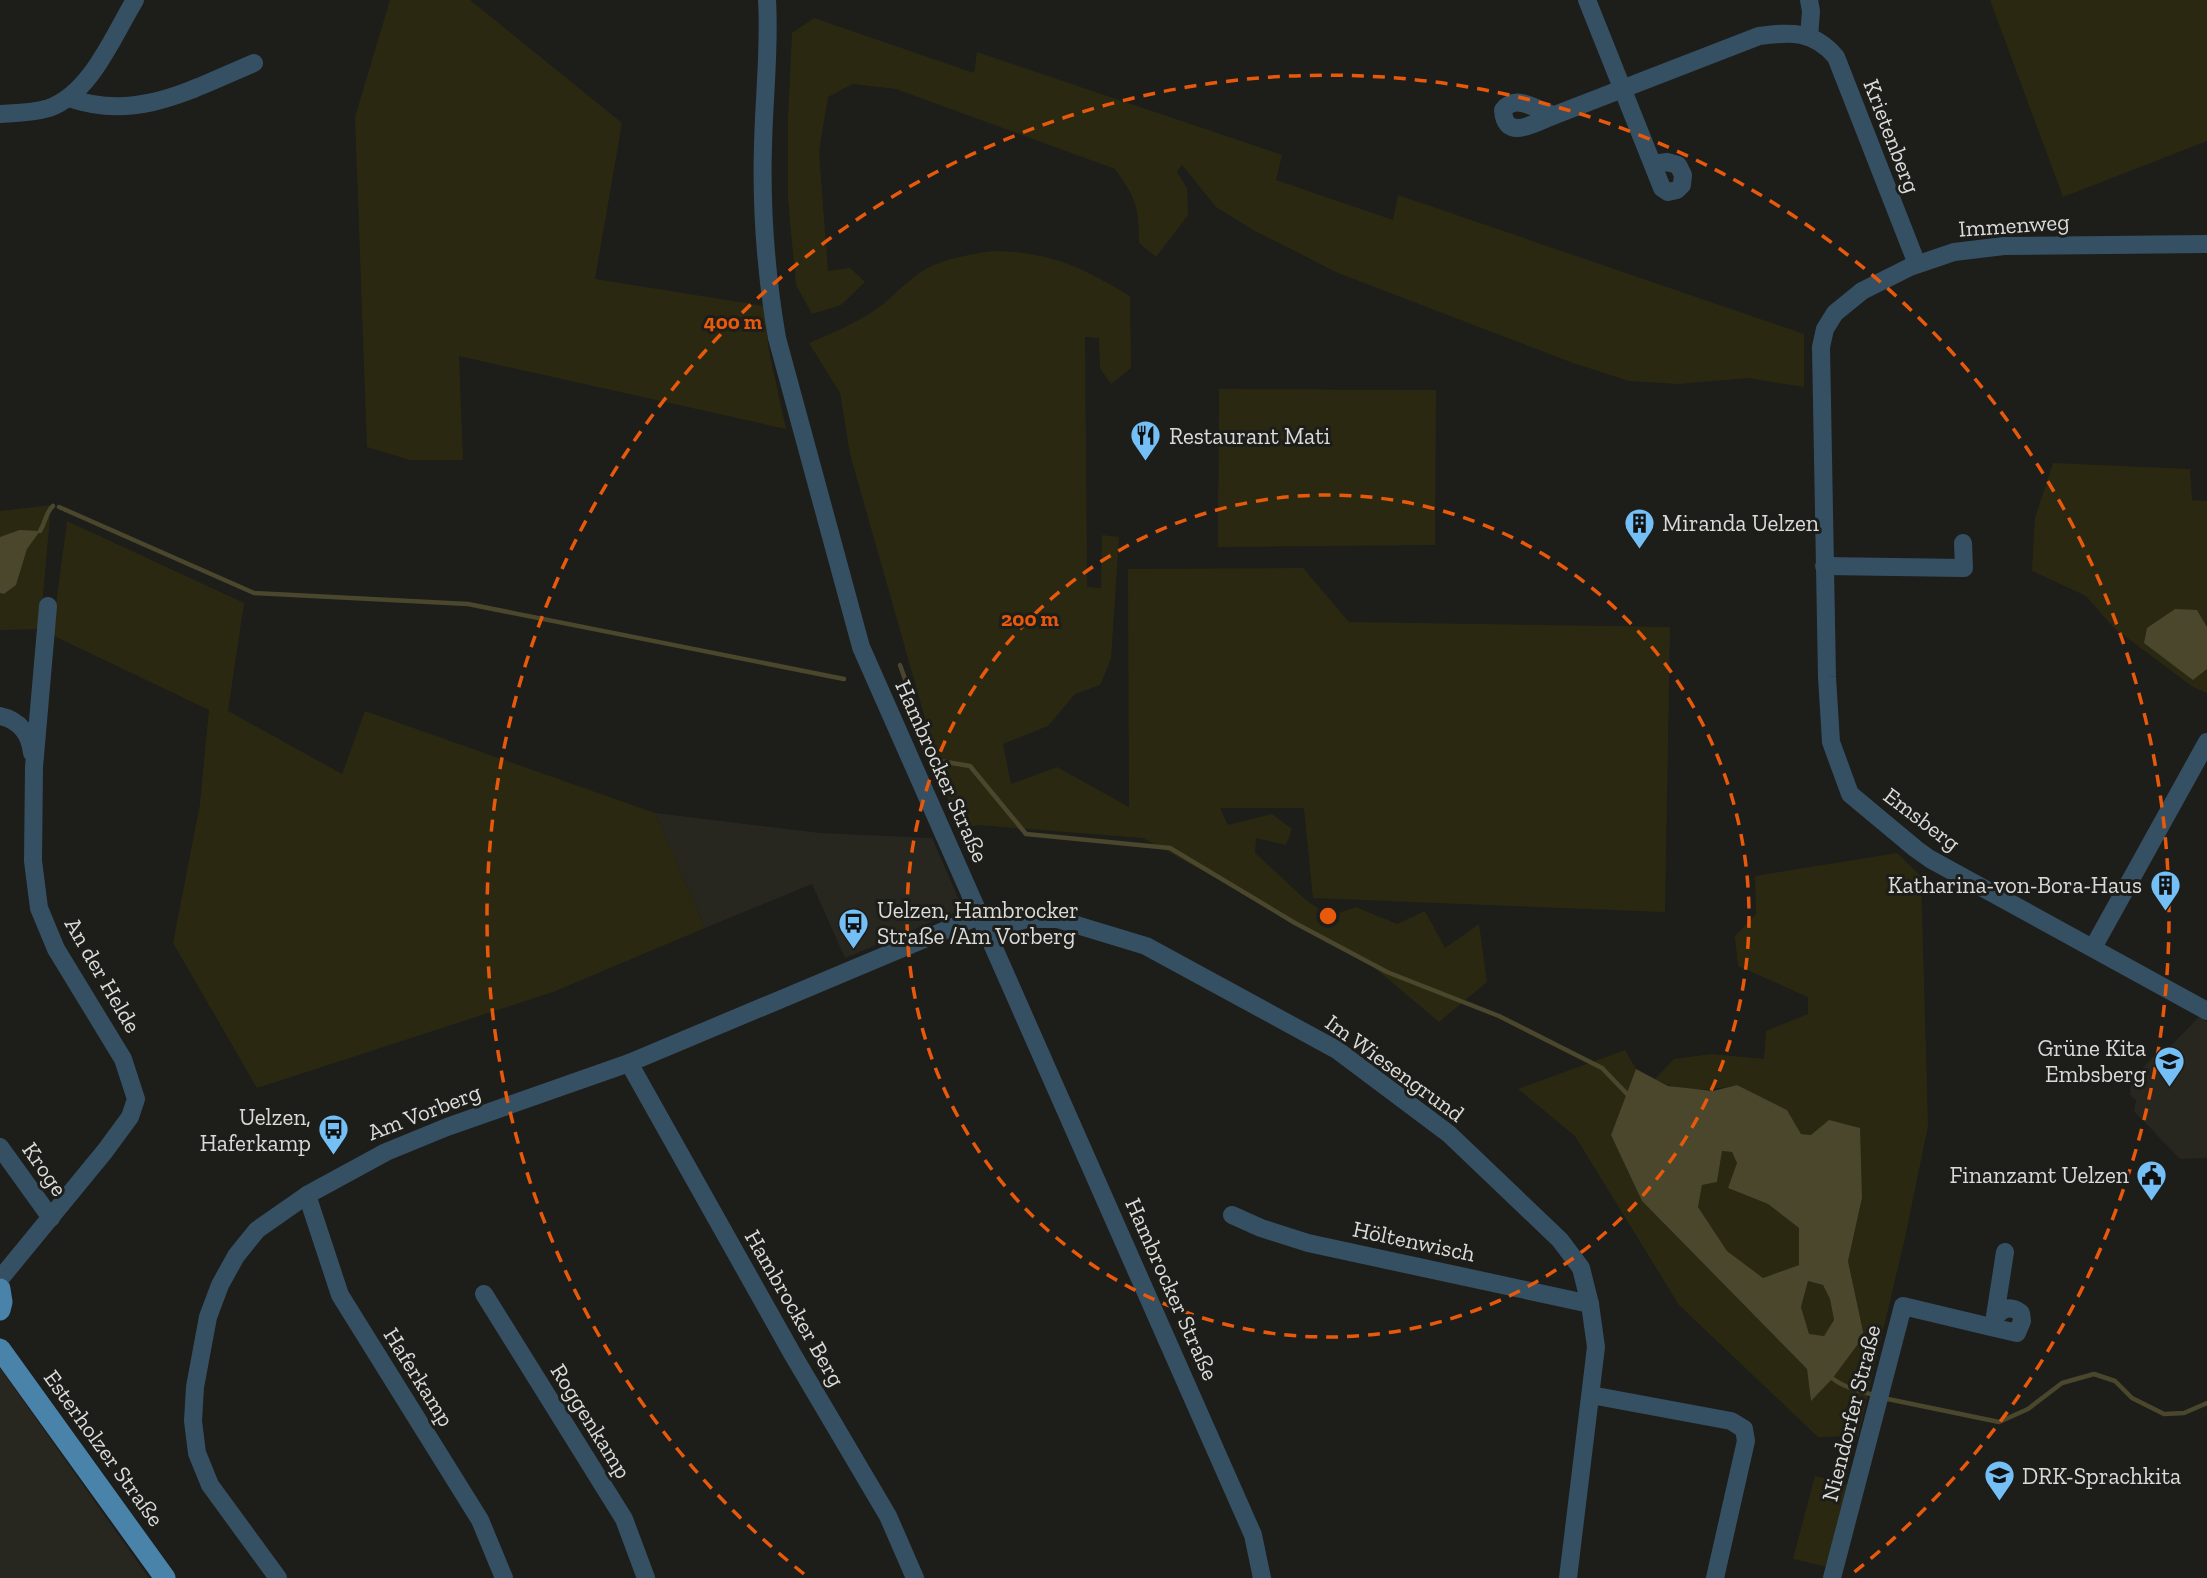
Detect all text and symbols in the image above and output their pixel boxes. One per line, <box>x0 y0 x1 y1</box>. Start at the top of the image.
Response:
street label: Krietenberg <box>1858 75 1927 197</box>
street label: Immenweg <box>1957 207 2071 243</box>
text: 400 m <box>704 309 763 334</box>
restaurant icon: Restaurant Mati <box>1129 419 1163 463</box>
place label: Restaurant Mati <box>1169 422 1330 450</box>
building icon: Miranda Uelzen <box>1622 506 1656 550</box>
place label: Miranda Uelzen <box>1662 509 1819 537</box>
text: 200 m <box>1001 606 1059 631</box>
street label: Hambrocker Straße <box>889 675 995 867</box>
street label: Emsberg <box>1878 781 1966 857</box>
building icon: Katharina-von-Bora-Haus <box>2148 868 2182 912</box>
place label: Katharina-von-Bora-Haus <box>1888 871 2142 899</box>
place label: Uelzen, Hambrocker Straße /Am Vorberg <box>877 896 1079 950</box>
centre of rings <box>1316 904 1340 928</box>
bus stop icon: Uelzen, Hambrocker Straße /Am Vorberg <box>837 906 871 950</box>
street label: An der Helde <box>59 912 147 1038</box>
street label: Im Wiesengrund <box>1320 1008 1470 1128</box>
place label: Grüne Kita Embsberg <box>2037 1034 2146 1088</box>
school or university icon: Grüne Kita Embsberg <box>2152 1044 2186 1088</box>
street label: Am Vorberg <box>363 1077 485 1146</box>
place label: Uelzen, Haferkamp <box>200 1103 311 1157</box>
bus stop icon: Uelzen, Haferkamp <box>317 1113 351 1157</box>
street label: Kroge <box>16 1137 74 1201</box>
public building icon: Finanzamt Uelzen <box>2135 1158 2169 1202</box>
place label: Finanzamt Uelzen <box>1949 1161 2129 1189</box>
street label: Hambrocker Straße <box>1119 1193 1225 1385</box>
street label: Höltenwisch <box>1350 1214 1478 1268</box>
street label: Hambrocker Berg <box>739 1225 851 1392</box>
street label: Haferkamp <box>378 1322 460 1432</box>
street label: Niendorfer Straße <box>1816 1322 1886 1504</box>
street label: Roggenkamp <box>545 1358 637 1484</box>
street label: Esterholzer Straße <box>38 1364 170 1532</box>
school or university icon: DRK-Sprachkita <box>1982 1459 2016 1503</box>
place label: DRK-Sprachkita <box>2022 1462 2181 1490</box>

